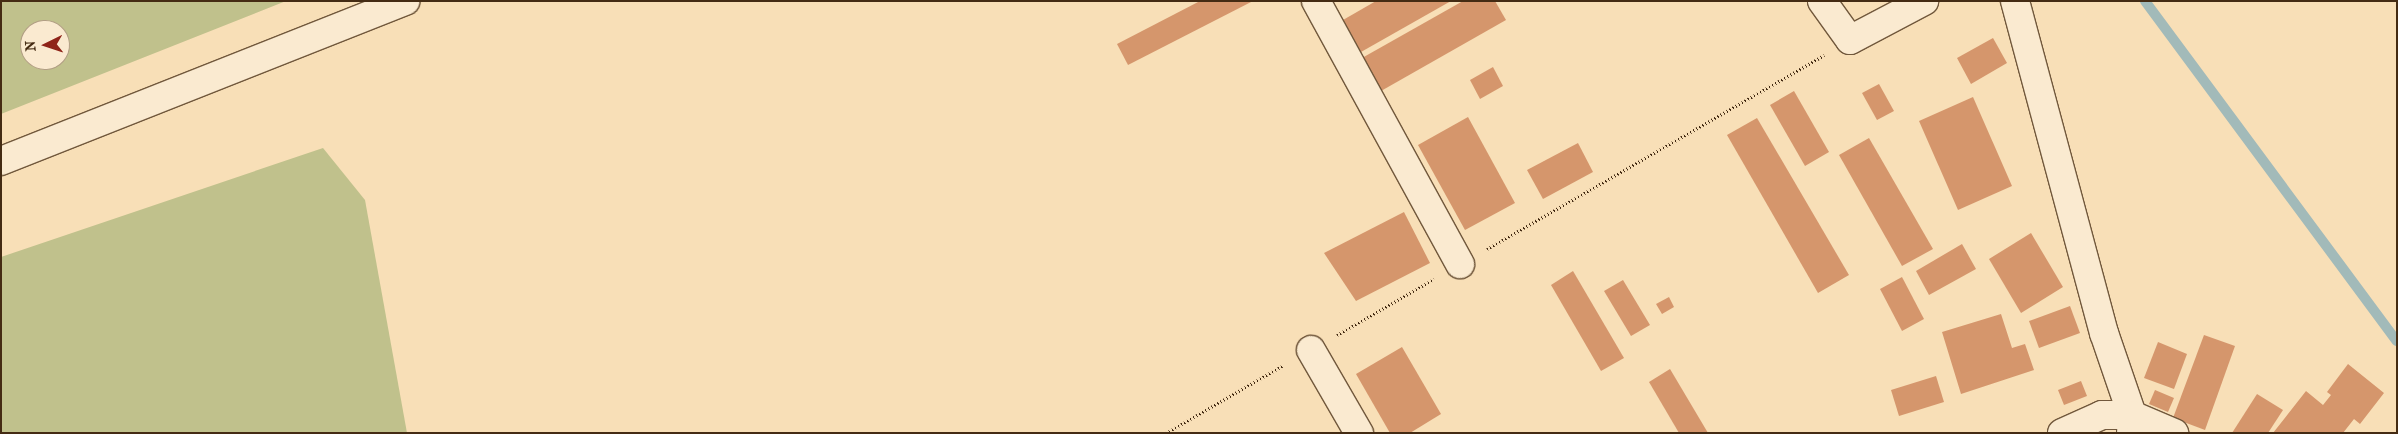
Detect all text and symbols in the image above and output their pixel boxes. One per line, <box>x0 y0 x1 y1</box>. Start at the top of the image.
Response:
north arrow <box>20 20 70 70</box>
text: N <box>22 40 39 52</box>

